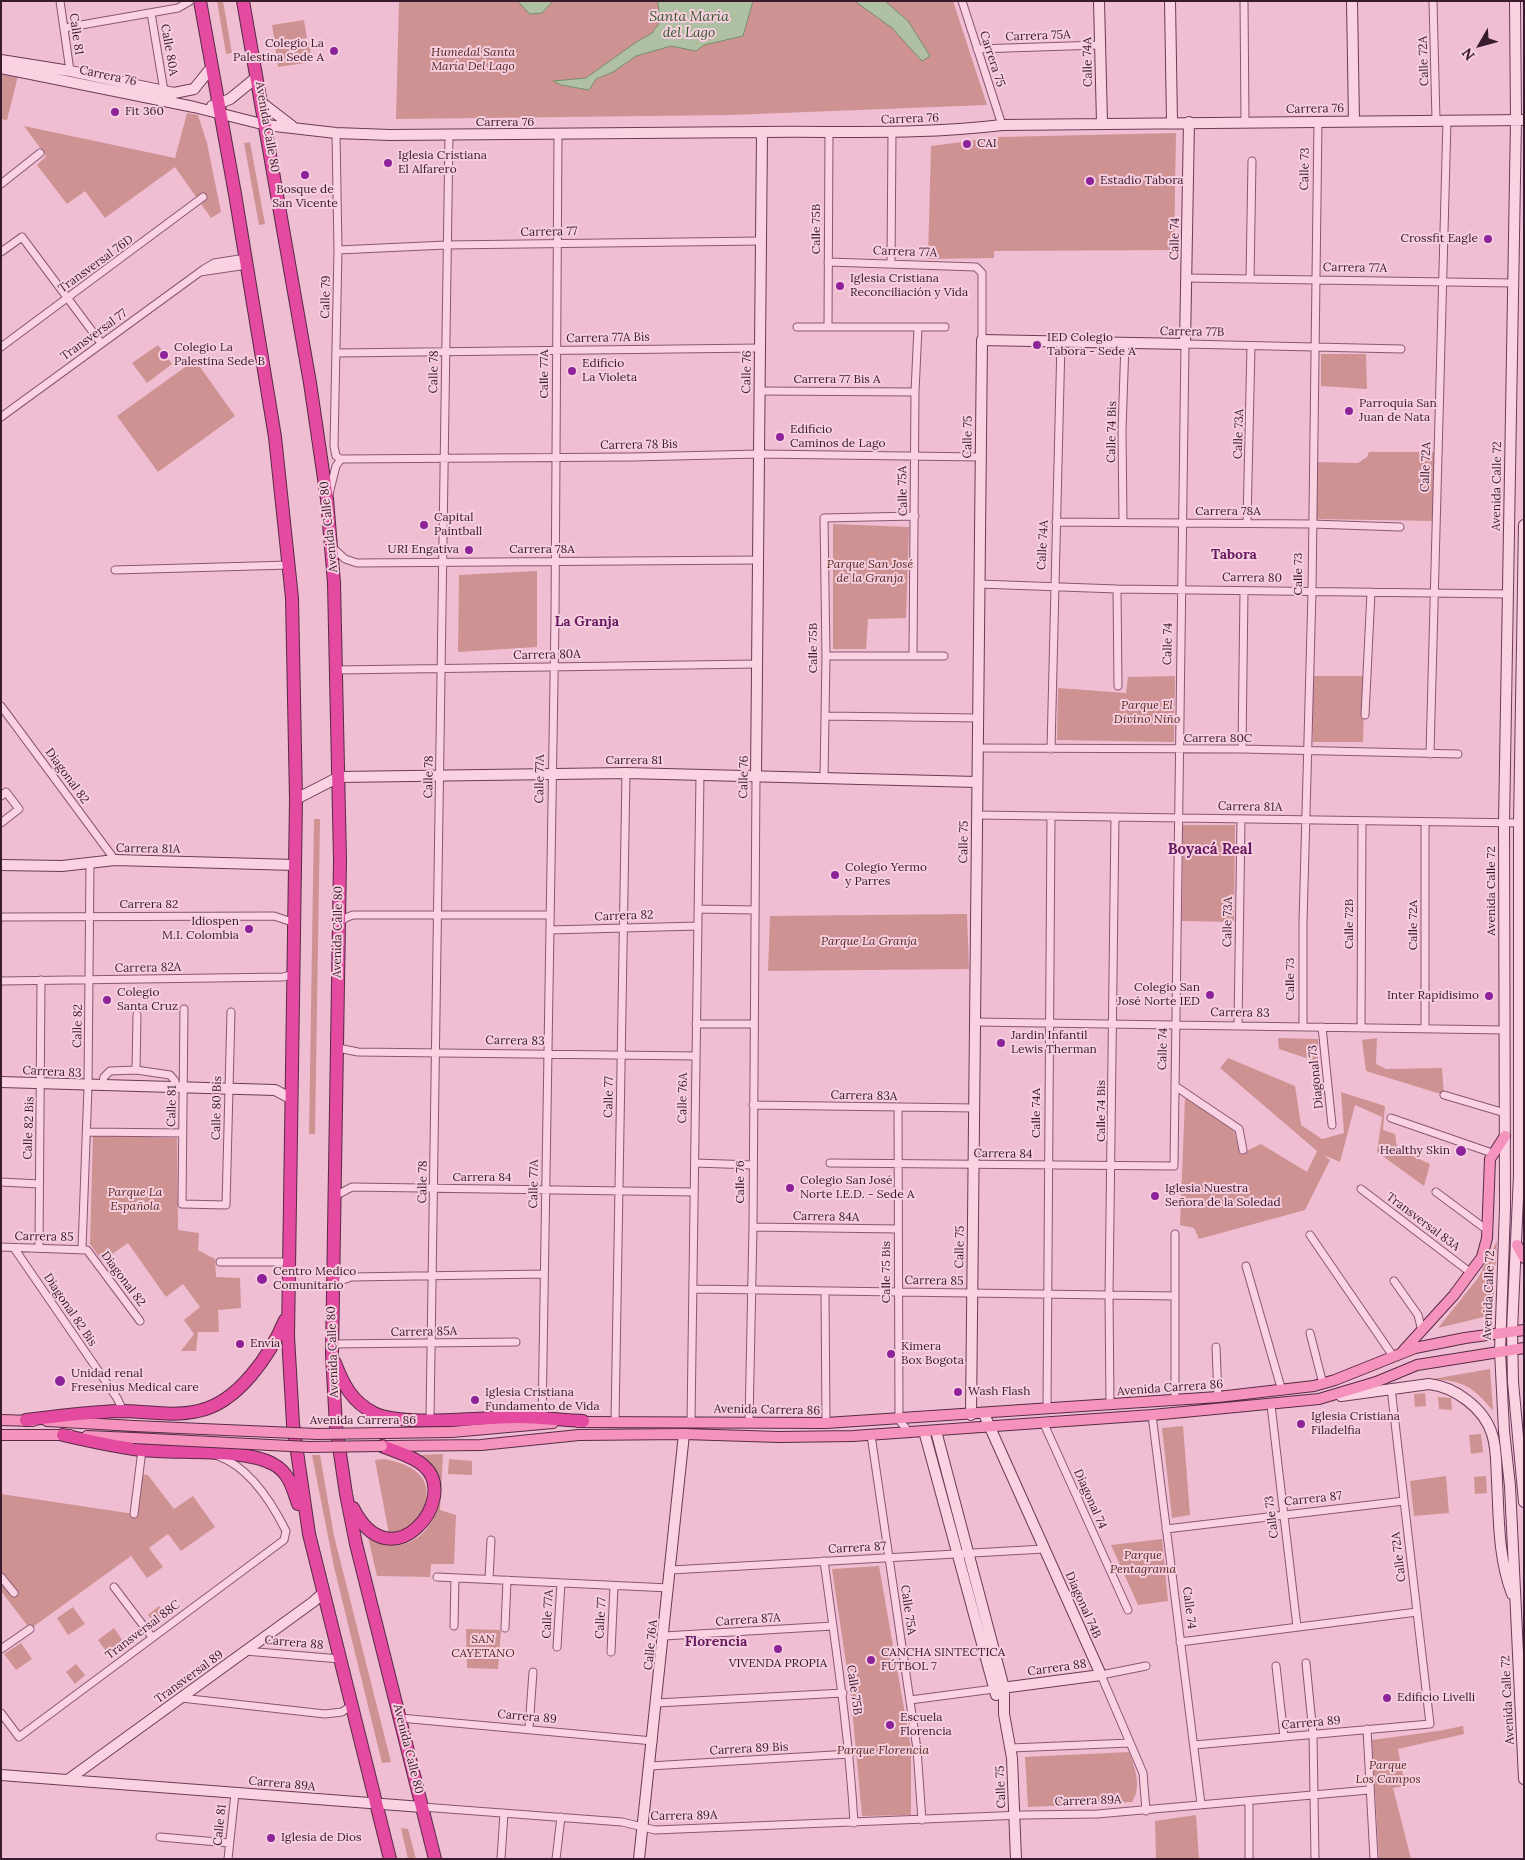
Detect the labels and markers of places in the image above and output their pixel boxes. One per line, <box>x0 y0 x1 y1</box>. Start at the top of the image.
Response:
place label: Colegio La Palestina Sede A <box>233 37 324 65</box>
marker: Colegio La Palestina Sede A <box>328 45 340 57</box>
place label: Fit 360 <box>125 105 164 119</box>
marker: Fit 360 <box>109 106 121 118</box>
place label: CAI <box>977 137 997 151</box>
marker: CAI <box>961 138 973 150</box>
place label: Iglesia Cristiana El Alfarero <box>398 149 487 177</box>
marker: Iglesia Cristiana El Alfarero <box>382 157 394 169</box>
marker: Bosque de San Vicente <box>299 169 311 181</box>
place label: Estadio Tabora <box>1100 174 1183 188</box>
marker: Estadio Tabora <box>1084 175 1096 187</box>
place label: Bosque de San Vicente <box>272 183 338 211</box>
place label: Crossfit Eagle <box>1401 232 1478 246</box>
marker: Crossfit Eagle <box>1482 233 1494 245</box>
place label: Iglesia Cristiana Reconciliación y Vida <box>850 272 968 300</box>
marker: Iglesia Cristiana Reconciliación y Vida <box>834 280 846 292</box>
place label: IED Colegio Tabora - Sede A <box>1047 331 1136 359</box>
marker: IED Colegio Tabora - Sede A <box>1031 339 1043 351</box>
place label: Colegio La Palestina Sede B <box>174 341 265 369</box>
marker: Colegio La Palestina Sede B <box>158 349 170 361</box>
place label: Edificio La Violeta <box>582 357 637 385</box>
marker: Edificio La Violeta <box>566 365 578 377</box>
place label: Parroquia San Juan de Nata <box>1359 397 1437 425</box>
marker: Parroquia San Juan de Nata <box>1343 405 1355 417</box>
place label: Edificio Caminos de Lago <box>790 423 886 451</box>
marker: Edificio Caminos de Lago <box>774 431 786 443</box>
place label: Capital Paintball <box>434 511 482 539</box>
marker: Capital Paintball <box>418 519 430 531</box>
place label: URI Engativa <box>388 543 459 557</box>
marker: URI Engativa <box>463 544 475 556</box>
place label: Colegio Yermo y Parres <box>845 861 927 889</box>
marker: Colegio Yermo y Parres <box>829 869 841 881</box>
place label: Idiospen M.I. Colombia <box>162 915 239 943</box>
marker: Idiospen M.I. Colombia <box>243 923 255 935</box>
place label: Colegio San José Norte IED <box>1117 981 1200 1009</box>
place label: Colegio Santa Cruz <box>117 986 178 1014</box>
marker: Colegio San José Norte IED <box>1204 989 1216 1001</box>
place label: Inter Rapidisimo <box>1387 989 1479 1003</box>
marker: Inter Rapidisimo <box>1483 990 1495 1002</box>
marker: Colegio Santa Cruz <box>101 994 113 1006</box>
place label: Jardin Infantil Lewis Therman <box>1011 1029 1097 1057</box>
marker: Jardin Infantil Lewis Therman <box>995 1037 1007 1049</box>
place label: Healthy Skin <box>1380 1144 1450 1158</box>
marker: Healthy Skin <box>1454 1144 1468 1158</box>
place label: Colegio San José Norte I.E.D. - Sede A <box>800 1174 914 1202</box>
marker: Colegio San José Norte I.E.D. - Sede A <box>784 1182 796 1194</box>
place label: Iglesia Nuestra Señora de la Soledad <box>1165 1182 1281 1210</box>
marker: Iglesia Nuestra Señora de la Soledad <box>1149 1190 1161 1202</box>
place label: Centro Medico Comunitario <box>273 1265 356 1293</box>
marker: Centro Medico Comunitario <box>255 1272 269 1286</box>
place label: Envía <box>250 1337 280 1351</box>
marker: Envía <box>234 1338 246 1350</box>
place label: Kimera Box Bogota <box>901 1340 964 1368</box>
marker: Kimera Box Bogota <box>885 1348 897 1360</box>
place label: Unidad renal Fresenius Medical care <box>71 1367 199 1395</box>
marker: Unidad renal Fresenius Medical care <box>53 1374 67 1388</box>
place label: Wash Flash <box>968 1385 1030 1399</box>
place label: Iglesia Cristiana Fundamento de Vida <box>485 1386 600 1414</box>
marker: Wash Flash <box>952 1386 964 1398</box>
marker: Iglesia Cristiana Fundamento de Vida <box>469 1394 481 1406</box>
place label: Iglesia Cristiana Filadelfia <box>1311 1410 1400 1438</box>
marker: Iglesia Cristiana Filadelfia <box>1295 1418 1307 1430</box>
marker: VIVENDA PROPIA <box>772 1643 784 1655</box>
place label: CANCHA SINTECTICA FÚTBOL 7 <box>881 1646 1005 1674</box>
marker: CANCHA SINTECTICA FÚTBOL 7 <box>865 1654 877 1666</box>
place label: VIVENDA PROPIA <box>729 1657 827 1671</box>
place label: Edificio Livelli <box>1397 1691 1475 1705</box>
marker: Edificio Livelli <box>1381 1692 1393 1704</box>
place label: Escuela Florencia <box>900 1711 952 1739</box>
marker: Escuela Florencia <box>884 1719 896 1731</box>
place label: Iglesia de Dios <box>281 1831 362 1845</box>
marker: Iglesia de Dios <box>265 1832 277 1844</box>

